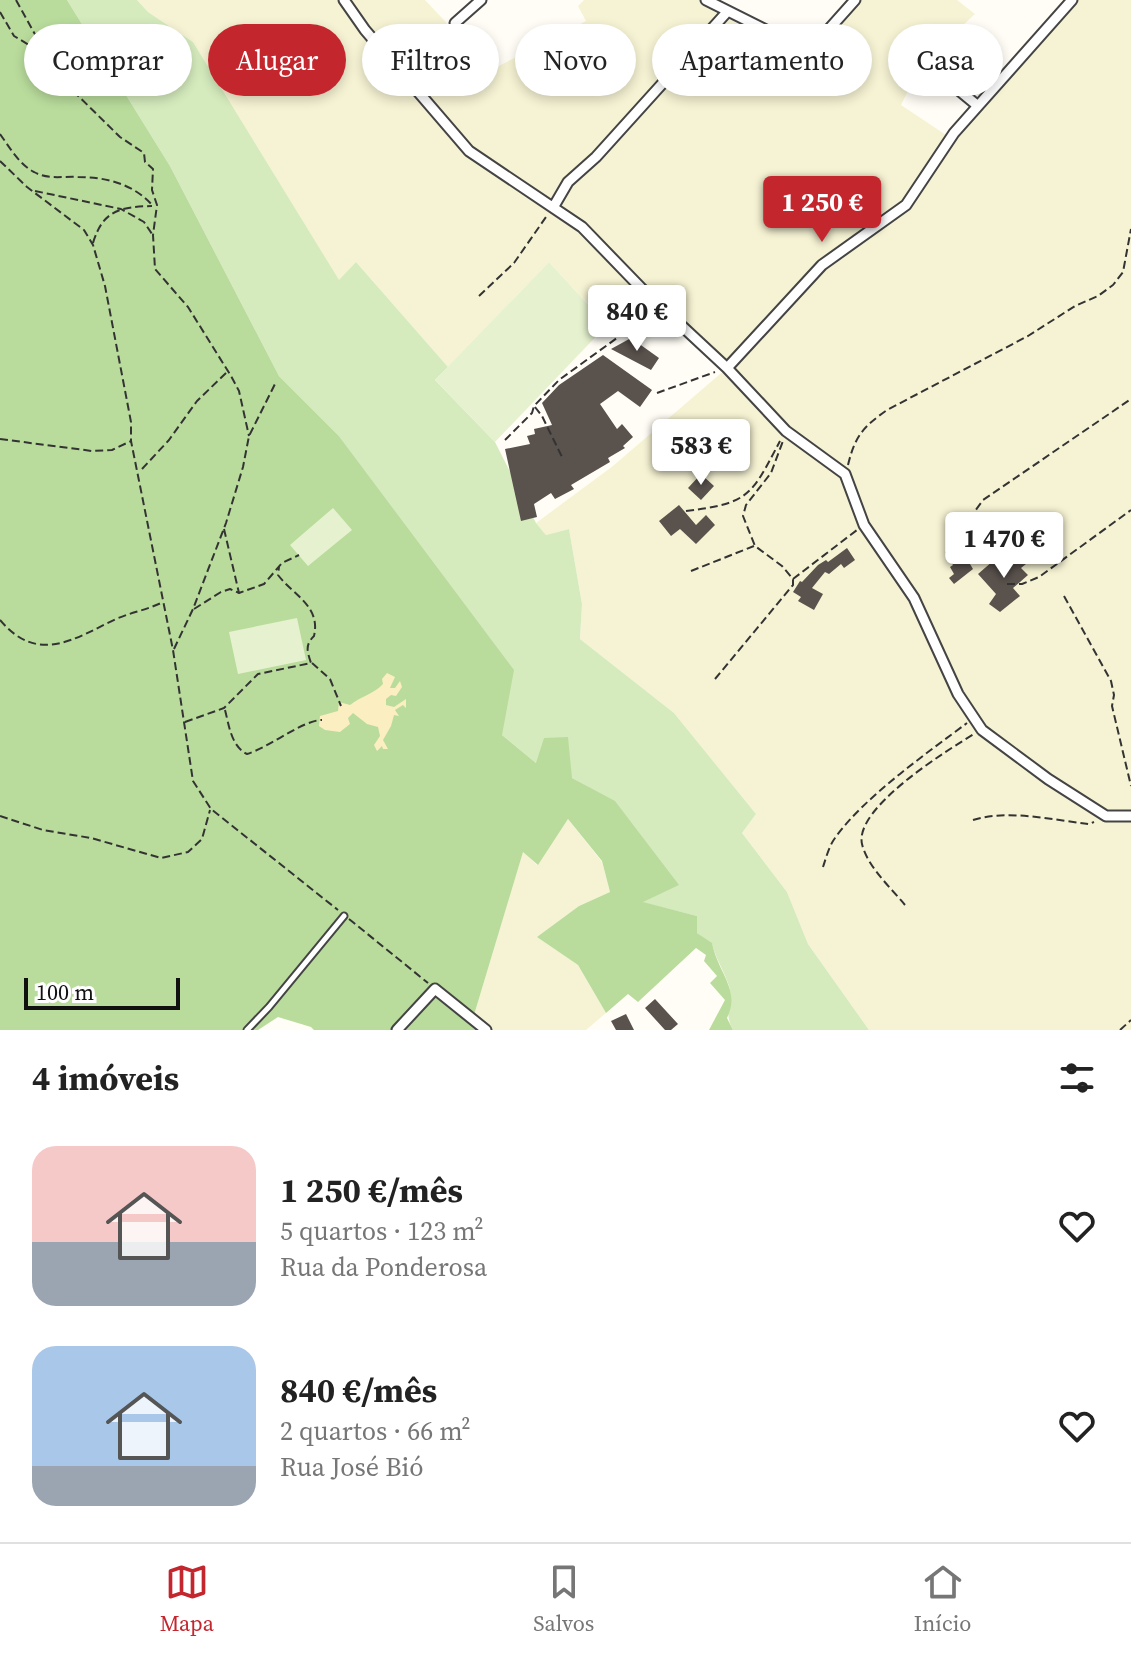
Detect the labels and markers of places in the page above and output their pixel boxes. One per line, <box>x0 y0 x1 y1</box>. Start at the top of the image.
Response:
pin: 1 250 € <box>748 176 896 244</box>
pin: 840 € <box>581 285 693 353</box>
pin: 583 € <box>645 419 757 487</box>
pin: 1 470 € <box>930 512 1078 580</box>

